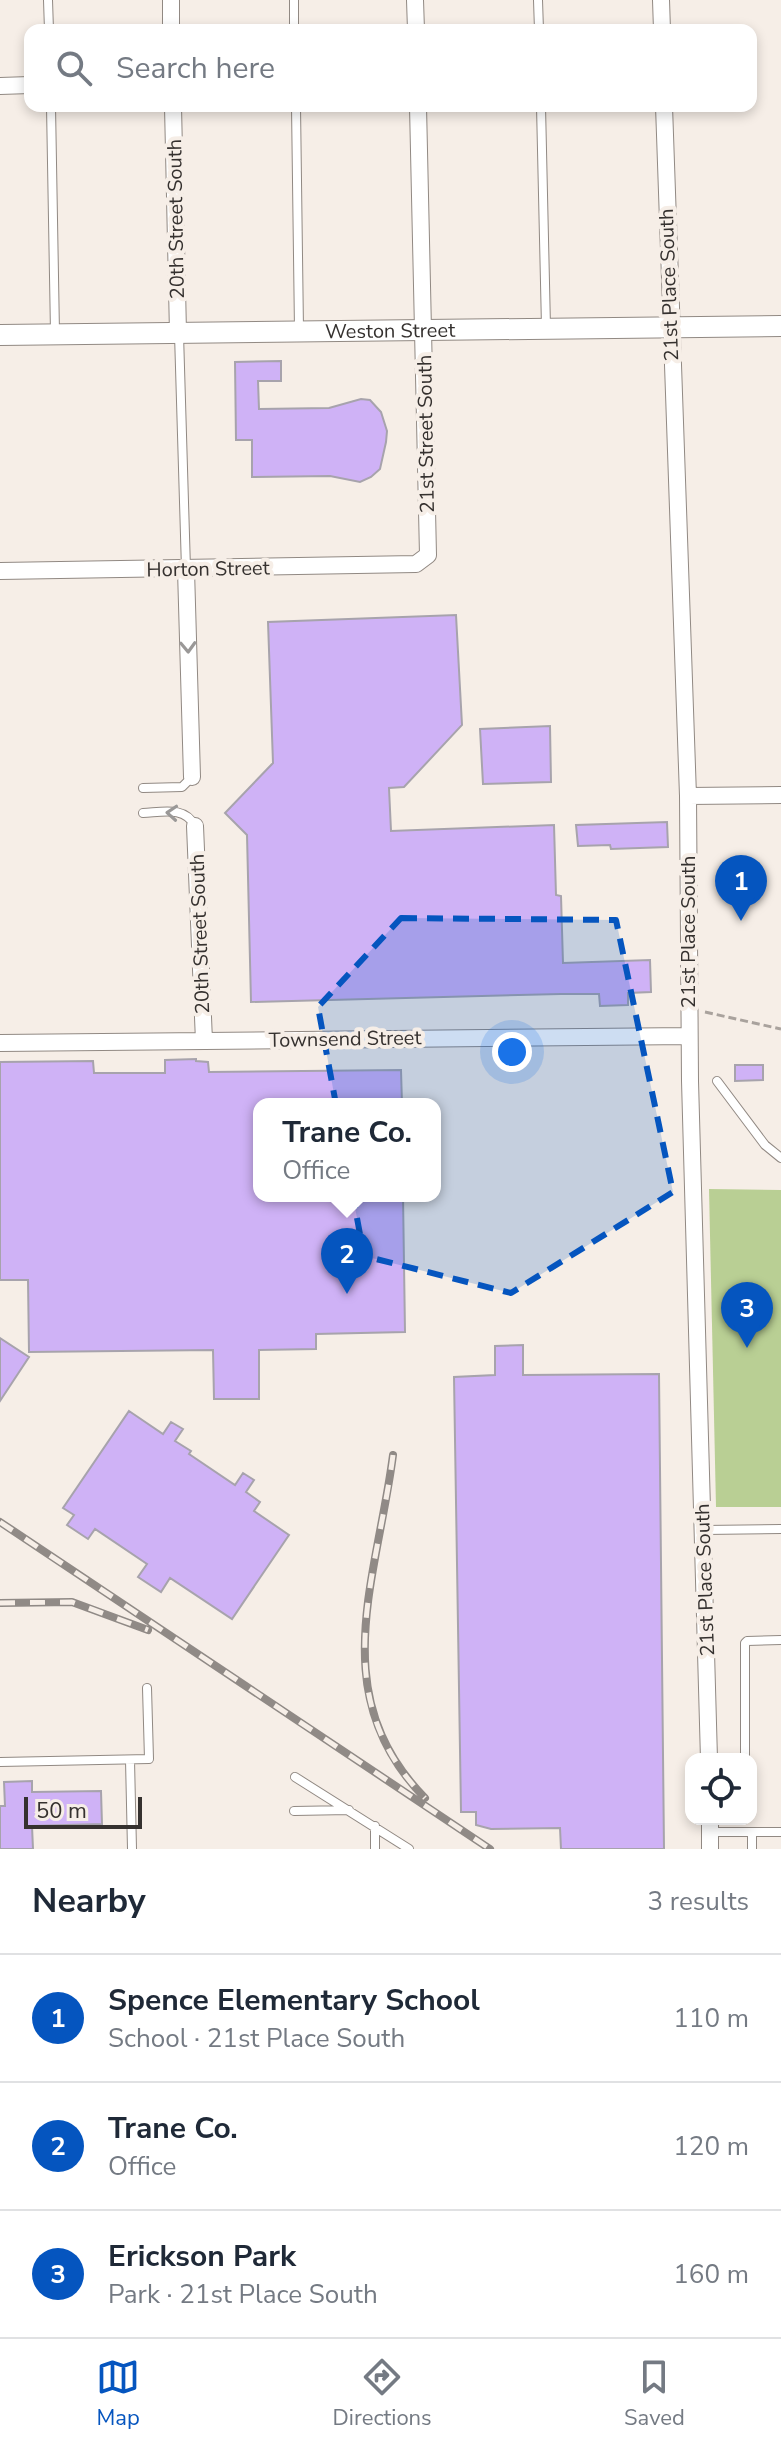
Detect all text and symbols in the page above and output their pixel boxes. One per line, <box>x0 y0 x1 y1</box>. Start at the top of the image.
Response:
search box <box>24 24 757 112</box>
icon: search <box>52 46 96 90</box>
text: Search here <box>116 48 275 89</box>
street label: 20th Street South <box>161 139 191 299</box>
street label: 21st Place South <box>653 208 685 362</box>
street label: Weston Street <box>325 316 456 345</box>
street label: 21st Street South <box>411 355 441 513</box>
street label: Horton Street <box>146 554 271 584</box>
one-way arrow <box>180 641 197 654</box>
one-way arrow <box>166 805 179 822</box>
street label: 20th Street South <box>184 853 216 1015</box>
pin: 1 <box>715 855 767 921</box>
street label: 21st Place South <box>675 856 702 1008</box>
street label: Townsend Street <box>268 1024 423 1054</box>
your location <box>492 1032 532 1072</box>
popup <box>253 1098 441 1202</box>
text: Trane Co. <box>282 1112 412 1153</box>
text: Office <box>282 1153 350 1188</box>
pin: 2 <box>321 1228 373 1294</box>
pin: 3 <box>721 1282 773 1348</box>
street label: 21st Place South <box>689 1503 721 1657</box>
map controls <box>685 1753 757 1825</box>
button: locate <box>685 1753 757 1825</box>
scale bar <box>24 1793 142 1829</box>
text: 50 m <box>36 1796 87 1826</box>
text: Nearby <box>32 1878 146 1924</box>
text: 3 results <box>648 1884 749 1919</box>
text: Spence Elementary School <box>108 1980 480 2021</box>
text: 1 <box>50 2001 66 2036</box>
text: 110 m <box>673 2001 749 2036</box>
text: School · 21st Place South <box>108 2021 405 2056</box>
text: Trane Co. <box>108 2108 238 2149</box>
text: 2 <box>50 2129 66 2164</box>
text: 120 m <box>673 2129 749 2164</box>
text: Office <box>108 2149 176 2184</box>
text: Erickson Park <box>108 2236 296 2277</box>
text: 3 <box>50 2257 66 2292</box>
text: 160 m <box>673 2257 749 2292</box>
text: Park · 21st Place South <box>108 2277 378 2312</box>
tab: Map <box>96 2355 140 2433</box>
tab: Directions <box>333 2355 432 2433</box>
tab: Saved <box>624 2355 685 2433</box>

